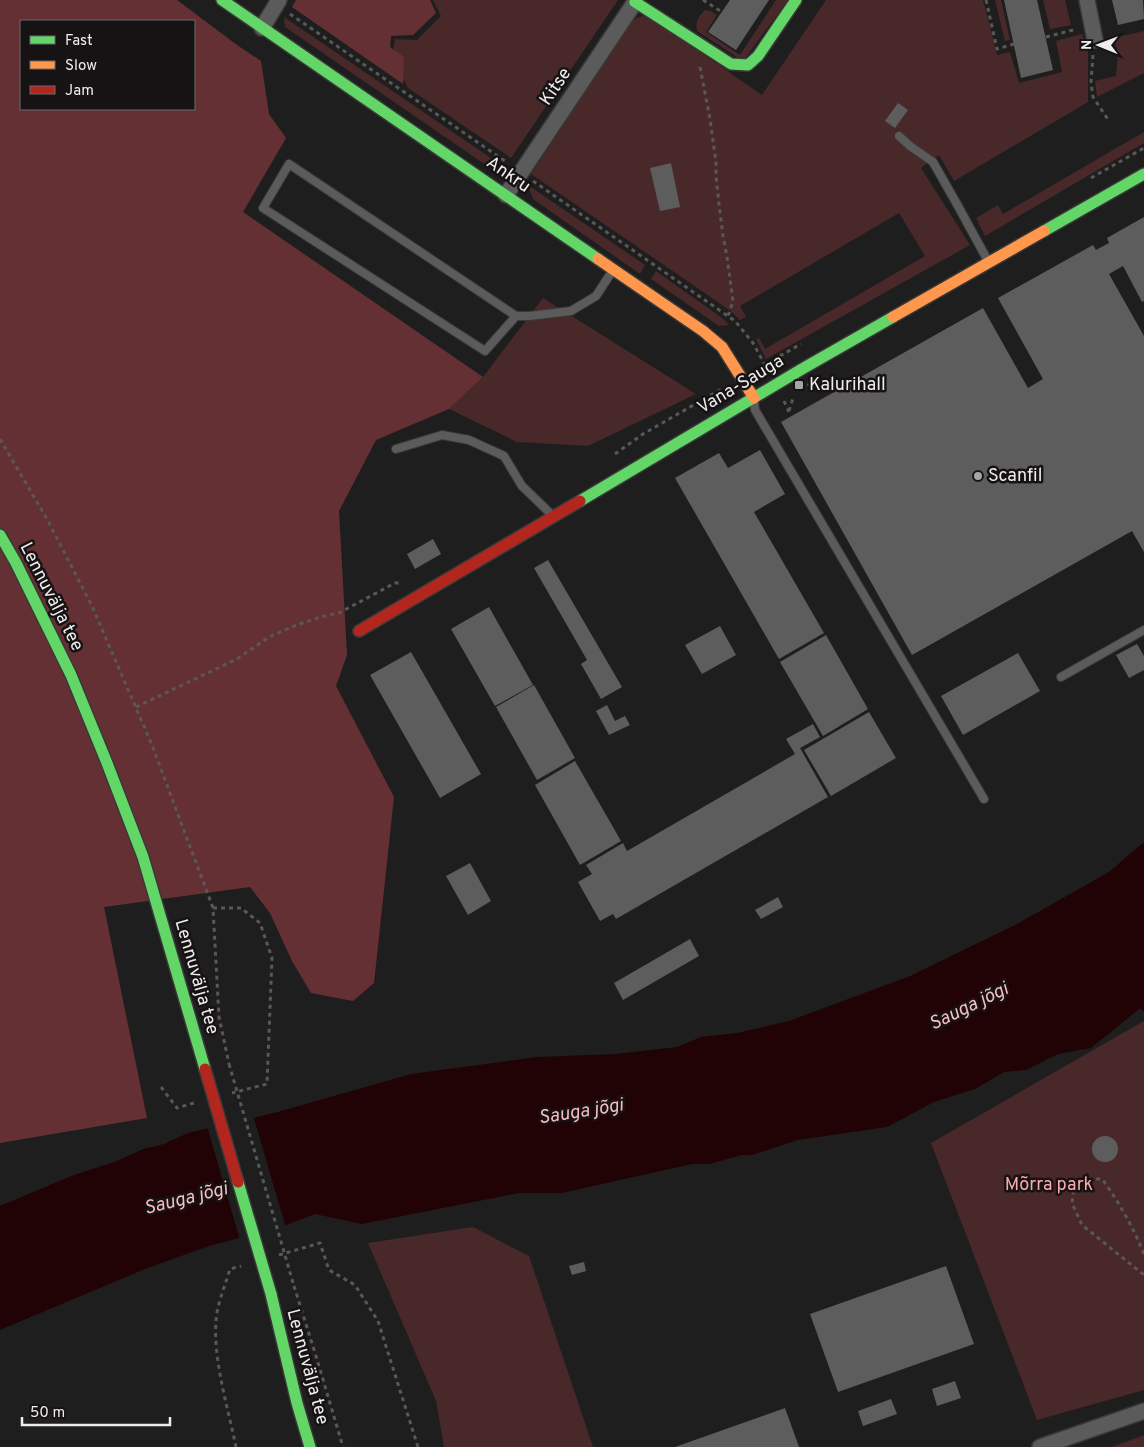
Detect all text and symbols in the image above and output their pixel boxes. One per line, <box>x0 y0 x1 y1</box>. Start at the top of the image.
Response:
legend <box>20 20 195 110</box>
north arrow <box>1074 20 1124 70</box>
text: Fast <box>65 32 93 51</box>
text: N <box>1079 40 1096 50</box>
text: Slow <box>65 57 97 76</box>
street label: Kitse <box>535 64 577 110</box>
text: Jam <box>65 82 94 101</box>
street label: Ankru <box>481 152 535 198</box>
street label: Vana-Sauga <box>694 350 788 420</box>
place label: Kalurihall <box>809 374 886 397</box>
marker: Kalurihall <box>793 379 805 391</box>
place label: Scanfil <box>988 465 1042 488</box>
marker: Scanfil <box>972 470 984 482</box>
street label: Lennuvälja tee <box>14 539 88 655</box>
street label: Lennuvälja tee <box>169 917 223 1037</box>
water label: Sauga jõgi <box>925 977 1014 1037</box>
water label: Sauga jõgi <box>537 1093 626 1131</box>
park label: Mõrra park <box>1005 1174 1093 1197</box>
water label: Sauga jõgi <box>142 1177 232 1221</box>
street label: Lennuvälja tee <box>281 1307 333 1427</box>
scale bar <box>22 1394 170 1426</box>
text: 50 m <box>30 1404 65 1423</box>

